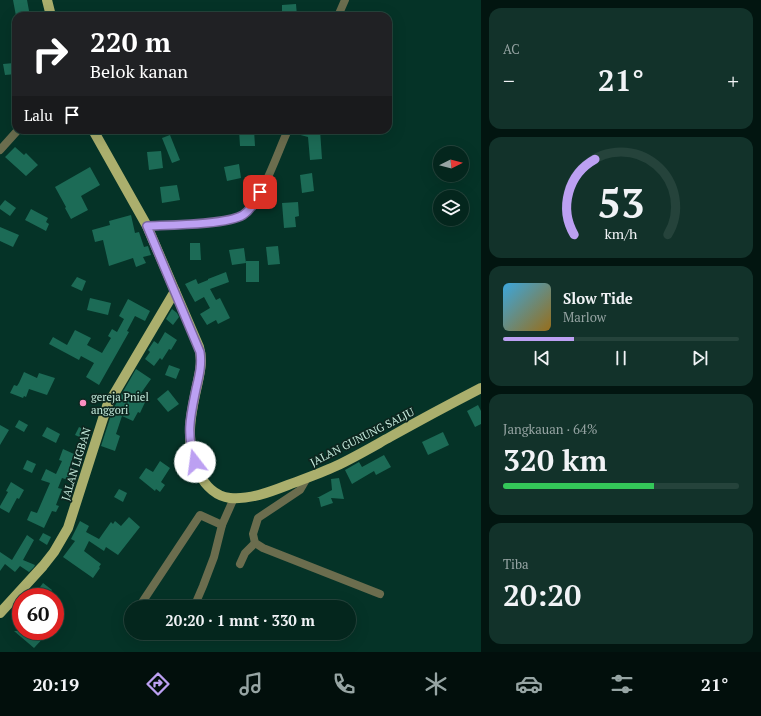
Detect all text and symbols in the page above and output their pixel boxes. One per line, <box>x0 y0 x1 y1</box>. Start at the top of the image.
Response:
text: 220 m <box>90 23 171 60</box>
icon: right <box>24 28 76 80</box>
text: AC <box>503 40 520 58</box>
text: Belok kanan <box>90 59 188 83</box>
text: 21° <box>598 60 644 100</box>
text: − <box>503 66 515 95</box>
text: + <box>727 66 739 95</box>
icon: arrive <box>61 104 83 126</box>
text: Lalu <box>24 105 53 125</box>
north arrow <box>433 146 469 182</box>
map controls <box>433 146 469 226</box>
pin <box>243 175 277 209</box>
text: 53 <box>597 175 645 230</box>
icon: arrive <box>249 181 271 203</box>
button: layers <box>433 190 469 226</box>
text: km/h <box>605 224 638 243</box>
text: Slow Tide <box>563 288 633 308</box>
text: Marlow <box>563 308 606 326</box>
icon: previous <box>531 347 553 369</box>
icon: pause <box>610 347 632 369</box>
icon: next <box>689 347 711 369</box>
place label: gereja Pniel anggori <box>91 390 149 417</box>
marker: gereja Pniel anggori <box>78 398 88 408</box>
street label: JALAN GUNUNG SALJU <box>308 404 417 469</box>
text: Jangkauan · 64% <box>503 420 597 438</box>
street label: JALAN LIGBAN <box>58 426 94 502</box>
text: 320 km <box>503 440 607 480</box>
position arrow <box>174 441 216 483</box>
text: Tiba <box>503 555 529 573</box>
text: 20:20 <box>503 575 581 615</box>
speed limit sign: 60 <box>12 588 64 640</box>
text: 20:20 · 1 mnt · 330 m <box>165 610 315 630</box>
icon: directions <box>144 670 172 698</box>
icon: music <box>237 670 265 698</box>
icon: phone <box>330 670 358 698</box>
icon: climate <box>422 670 450 698</box>
icon: car <box>515 670 543 698</box>
icon: filters <box>608 670 636 698</box>
text: 20:19 <box>32 672 79 696</box>
text: 21° <box>701 672 729 696</box>

